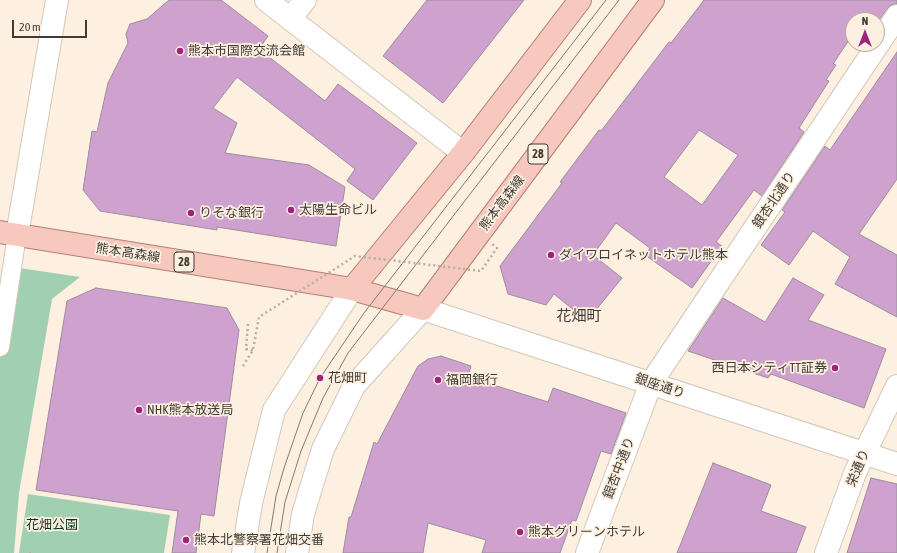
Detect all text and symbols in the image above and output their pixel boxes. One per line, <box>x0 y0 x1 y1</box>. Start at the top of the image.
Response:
scale bar <box>14 12 89 38</box>
north arrow <box>845 12 885 52</box>
text: N <box>862 15 868 27</box>
text: 20 m <box>19 20 41 34</box>
place label: 熊本市国際交流会館 <box>188 43 305 59</box>
marker: 熊本市国際交流会館 <box>175 46 185 56</box>
road number: 28 <box>528 144 548 164</box>
street label: 銀杏北通り <box>749 169 799 231</box>
street label: 熊本高森線 <box>476 172 528 234</box>
place label: 太陽生命ビル <box>299 202 377 218</box>
place label: りそな銀行 <box>199 205 264 221</box>
marker: 太陽生命ビル <box>286 205 296 215</box>
marker: りそな銀行 <box>186 208 196 218</box>
street label: 熊本高森線 <box>95 240 161 266</box>
place label: ダイワロイネットホテル熊本 <box>559 247 728 263</box>
marker: ダイワロイネットホテル熊本 <box>546 250 556 260</box>
road number: 28 <box>174 252 194 272</box>
district label: 花畑町 <box>557 307 601 325</box>
place label: 西日本シティTT証券 <box>712 360 827 376</box>
marker: 西日本シティTT証券 <box>830 363 840 373</box>
place label: 花畑町 <box>328 370 367 386</box>
street label: 銀座通り <box>633 371 687 401</box>
place label: 福岡銀行 <box>446 372 498 388</box>
marker: 花畑町 <box>315 373 325 383</box>
marker: 福岡銀行 <box>433 375 443 385</box>
place label: NHK熊本放送局 <box>147 402 234 418</box>
marker: NHK熊本放送局 <box>134 405 144 415</box>
street label: 銀杏中通り <box>600 435 638 501</box>
street label: 栄通り <box>843 447 873 489</box>
park label: 花畑公園 <box>26 517 78 533</box>
place label: 熊本グリーンホテル <box>528 524 645 540</box>
marker: 熊本グリーンホテル <box>515 527 525 537</box>
place label: 熊本北警察署花畑交番 <box>194 532 324 548</box>
marker: 熊本北警察署花畑交番 <box>181 535 191 545</box>

